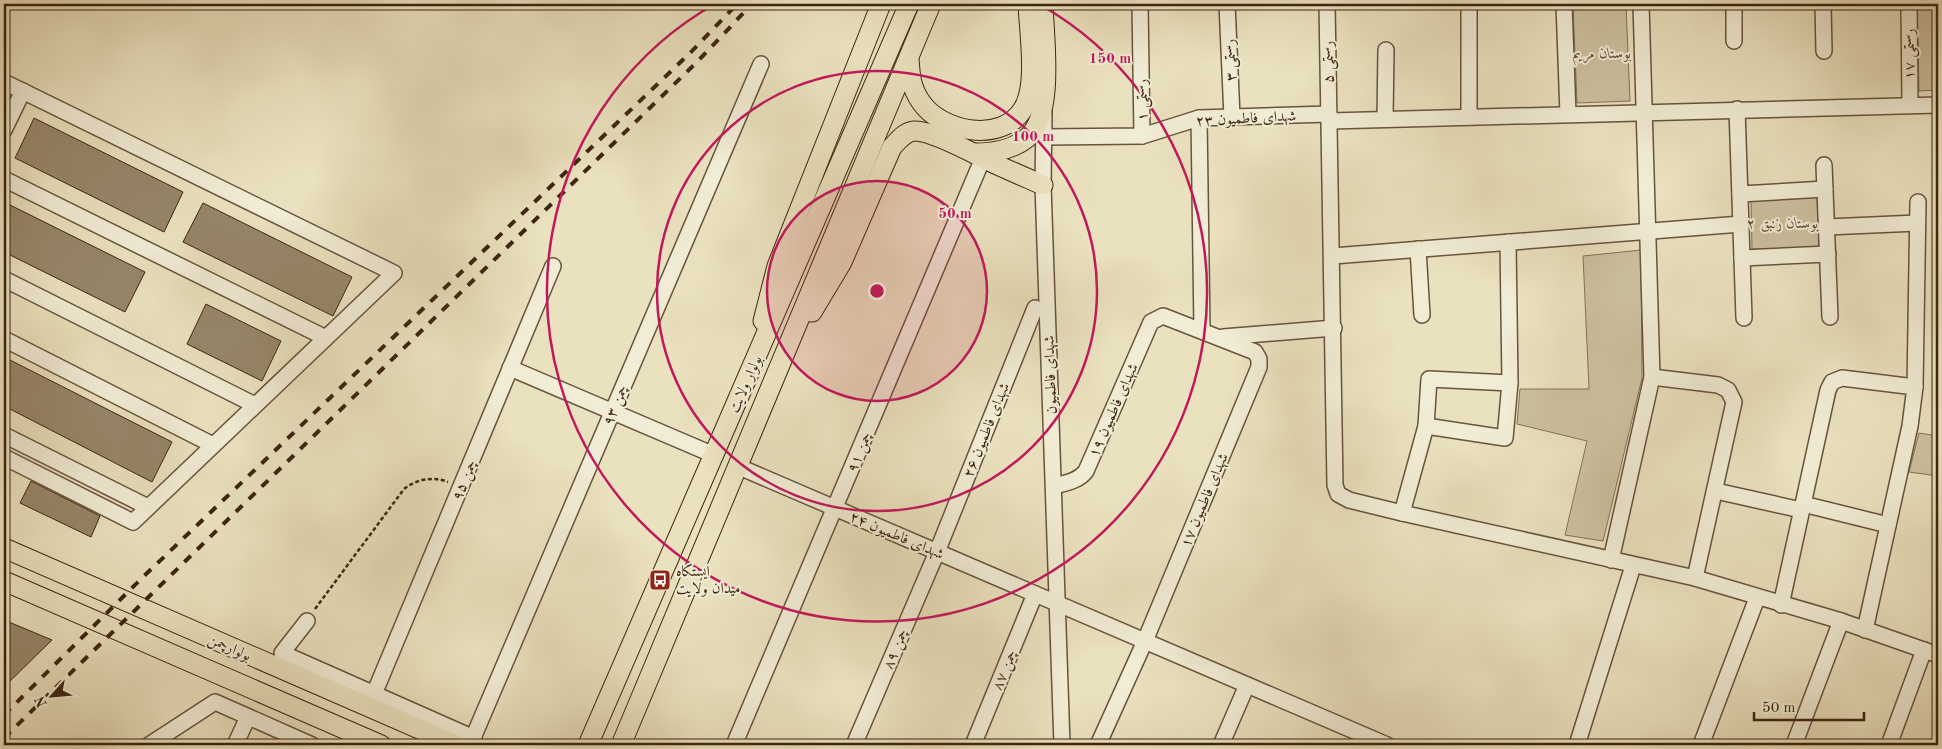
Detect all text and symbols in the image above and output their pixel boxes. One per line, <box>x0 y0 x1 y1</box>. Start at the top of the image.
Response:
street label: رستمی ۱۷ <box>1903 29 1920 79</box>
street label: رستمی ۳ <box>1223 39 1242 81</box>
street label: رستمی ۵ <box>1322 41 1339 83</box>
park label: بوستان مریم <box>1573 47 1632 66</box>
text: 150 m <box>1089 52 1131 67</box>
street label: رستمی ۱ <box>1136 79 1153 121</box>
street label: شهدای فاطمیون ۲۳ <box>1195 109 1297 131</box>
text: 100 m <box>1012 130 1054 145</box>
text: 50 m <box>938 207 972 222</box>
park label: بوستان زنبق ۲ <box>1747 217 1819 232</box>
centre of rings <box>868 282 886 300</box>
street label: شهدای فاطمیون <box>1043 335 1061 415</box>
street label: بولوار ولایت <box>727 354 767 416</box>
street label: شهدای فاطمیون ۱۹ <box>1087 362 1143 460</box>
street label: شهدای فاطمیون ۲۶ <box>962 381 1014 480</box>
street label: چمن ۹۳ <box>601 383 632 428</box>
street label: چمن ۹۱ <box>845 430 876 475</box>
street label: شهدای فاطمیون ۱۷ <box>1179 451 1233 550</box>
street label: چمن ۹۵ <box>450 458 481 503</box>
street label: شهدای فاطمیون ۲۴ <box>847 510 946 564</box>
place label: ایستکاه میدان ولایت <box>676 563 740 598</box>
bus stop icon: ایستکاه میدان ولایت <box>648 568 672 592</box>
street label: چمن ۸۹ <box>881 627 912 672</box>
street label: بولوارچمن <box>205 632 253 665</box>
street label: چمن ۸۷ <box>990 648 1021 693</box>
north arrow <box>28 672 78 722</box>
scale bar <box>1754 689 1864 721</box>
text: N <box>33 693 50 709</box>
text: 50 m <box>1762 701 1796 716</box>

